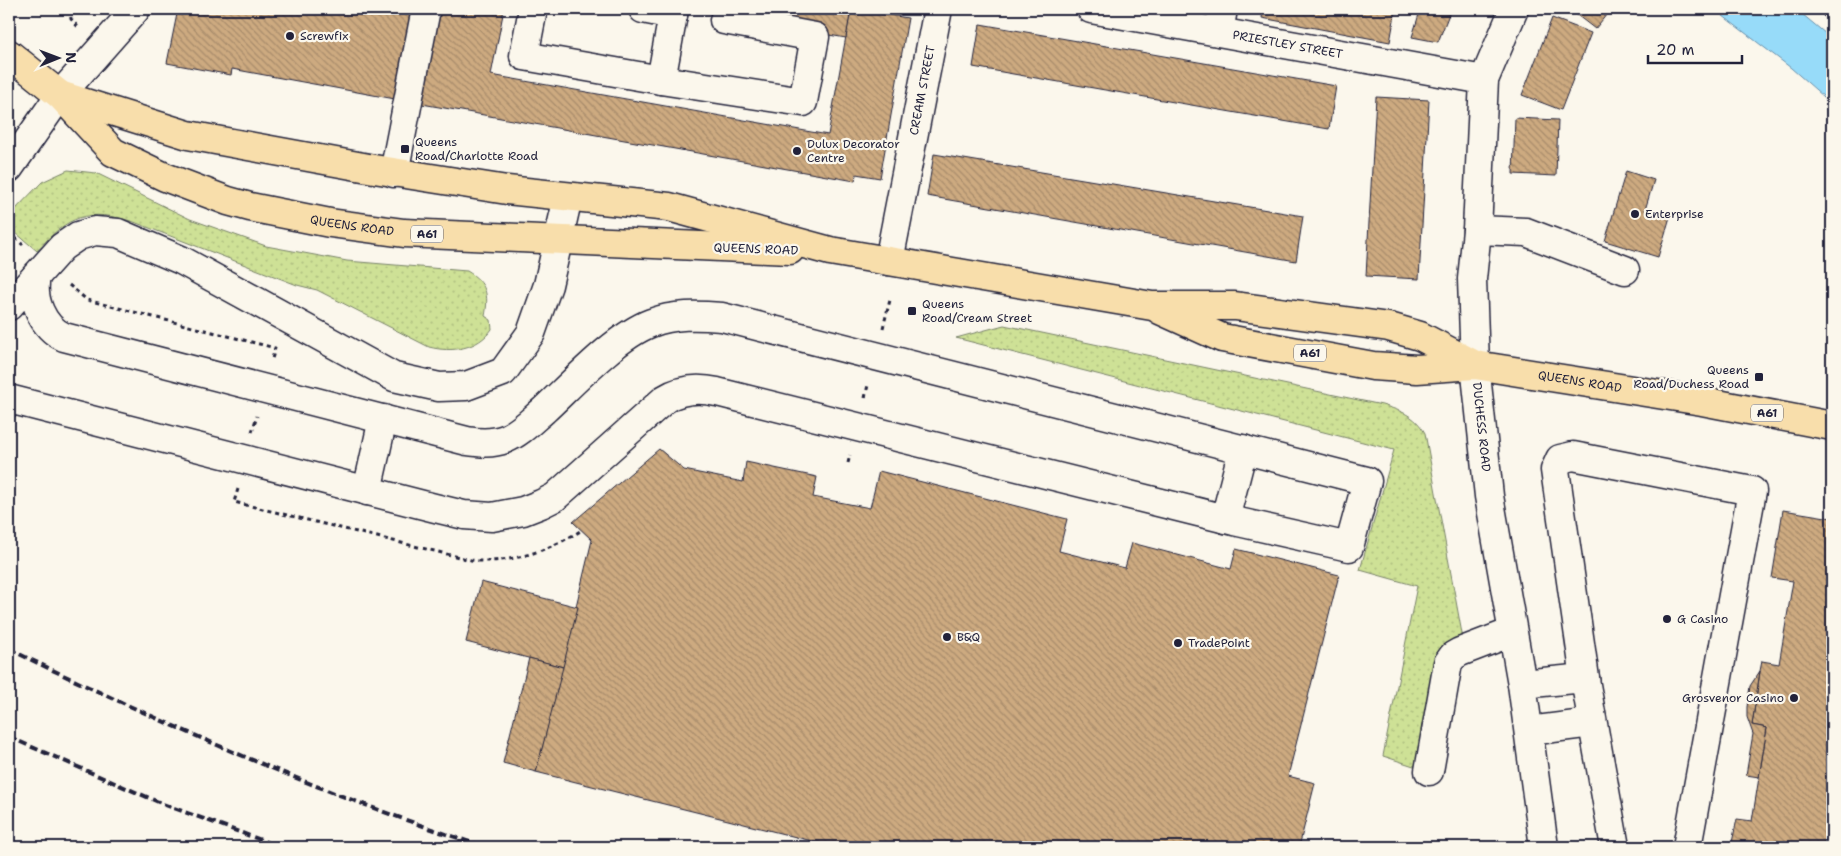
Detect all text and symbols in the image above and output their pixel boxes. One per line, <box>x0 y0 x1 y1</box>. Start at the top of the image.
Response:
street label: PRIESTLEY STREET <box>1231 27 1345 62</box>
place label: Screwfix <box>300 28 349 44</box>
marker: Screwfix <box>284 30 296 42</box>
north arrow <box>32 32 82 82</box>
scale bar <box>1648 32 1742 64</box>
text: 20 m <box>1656 40 1695 60</box>
street label: CREAM STREET <box>906 43 939 136</box>
text: N <box>62 52 80 63</box>
place label: Queens Road/Charlotte Road <box>415 134 538 164</box>
place label: Dulux Decorator Centre <box>807 136 900 166</box>
marker: Queens Road/Charlotte Road <box>399 143 411 155</box>
marker: Dulux Decorator Centre <box>791 145 803 157</box>
place label: Enterprise <box>1645 206 1704 222</box>
marker: Enterprise <box>1629 208 1641 220</box>
street label: QUEENS ROAD <box>309 211 395 240</box>
road number: A61 <box>411 225 443 242</box>
street label: QUEENS ROAD <box>713 240 799 258</box>
place label: Queens Road/Cream Street <box>922 296 1032 326</box>
marker: Queens Road/Cream Street <box>906 305 918 317</box>
road number: A61 <box>1294 344 1326 362</box>
place label: Queens Road/Duchess Road <box>1634 362 1749 392</box>
street label: QUEENS ROAD <box>1537 367 1623 396</box>
marker: Queens Road/Duchess Road <box>1753 371 1765 383</box>
street label: DUCHESS ROAD <box>1469 382 1494 473</box>
road number: A61 <box>1751 404 1783 422</box>
place label: G Casino <box>1677 611 1728 627</box>
marker: G Casino <box>1661 613 1673 625</box>
place label: B&Q <box>957 629 980 645</box>
marker: B&Q <box>941 631 953 643</box>
place label: TradePoint <box>1188 635 1250 651</box>
marker: TradePoint <box>1172 637 1184 649</box>
place label: Grosvenor Casino <box>1682 690 1784 706</box>
marker: Grosvenor Casino <box>1788 692 1800 704</box>

